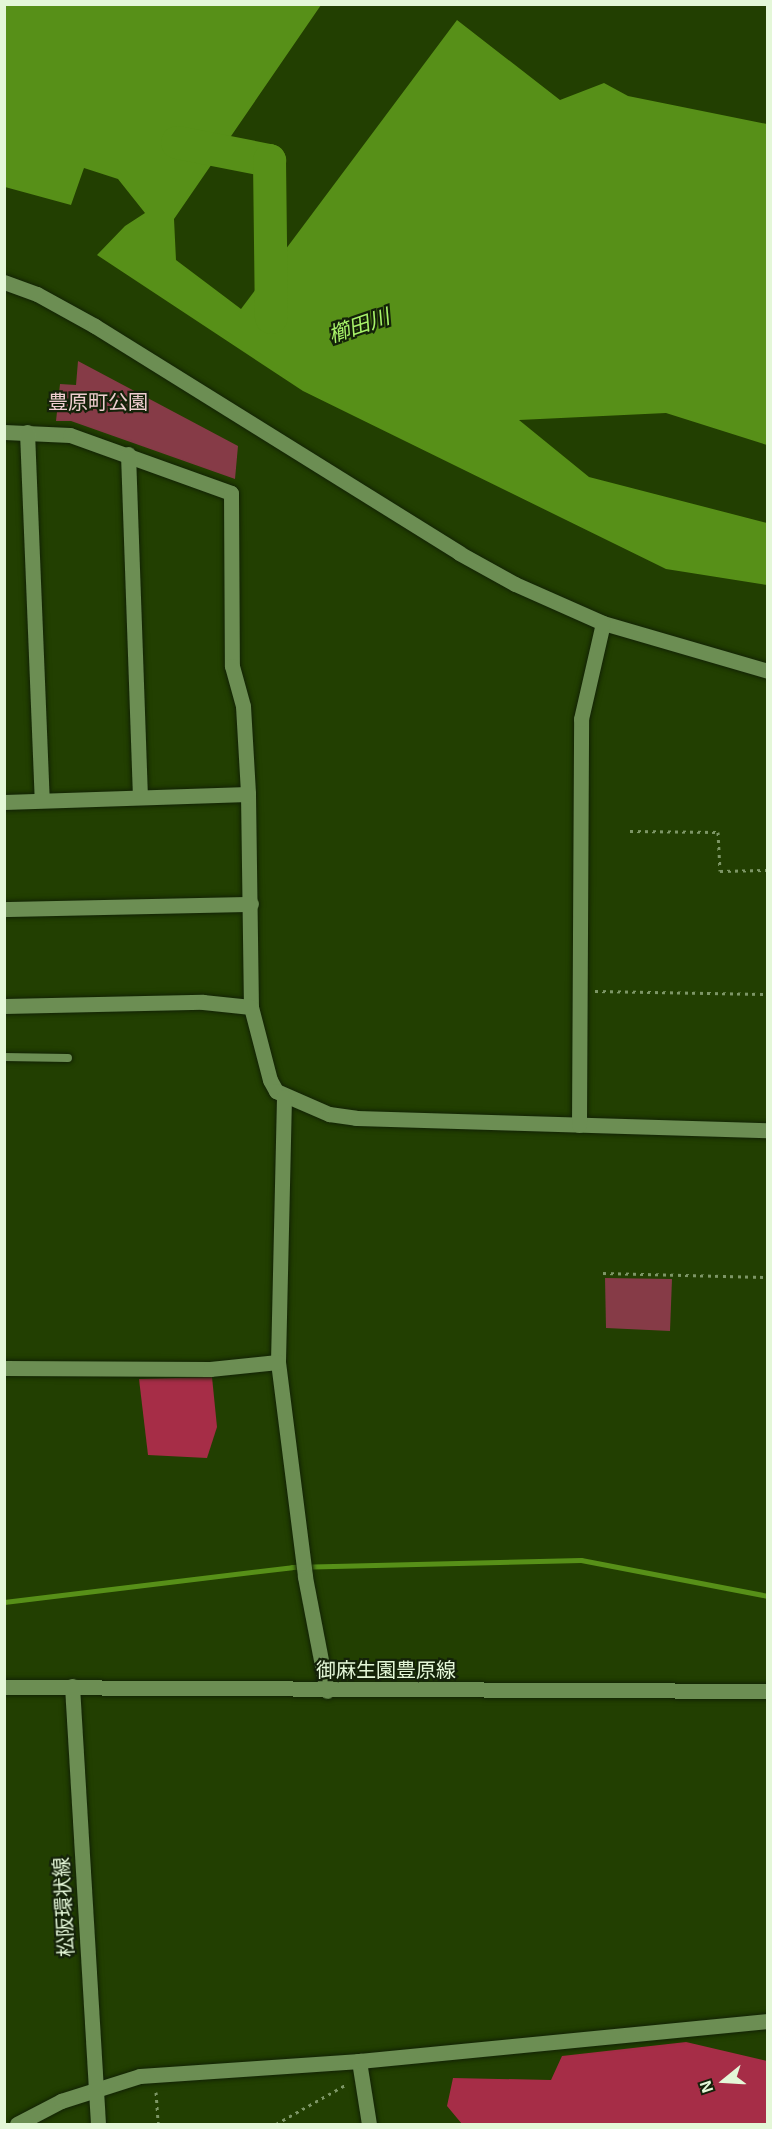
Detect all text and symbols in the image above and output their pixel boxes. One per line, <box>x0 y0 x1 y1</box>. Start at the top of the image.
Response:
water label: 櫛田川 <box>325 304 393 348</box>
park label: 豊原町公園 <box>48 390 148 414</box>
street label: 御麻生園豊原線 <box>316 1658 456 1682</box>
street label: 松阪環状線 <box>49 1856 79 1958</box>
north arrow <box>694 2051 754 2111</box>
text: N <box>697 2079 716 2095</box>

